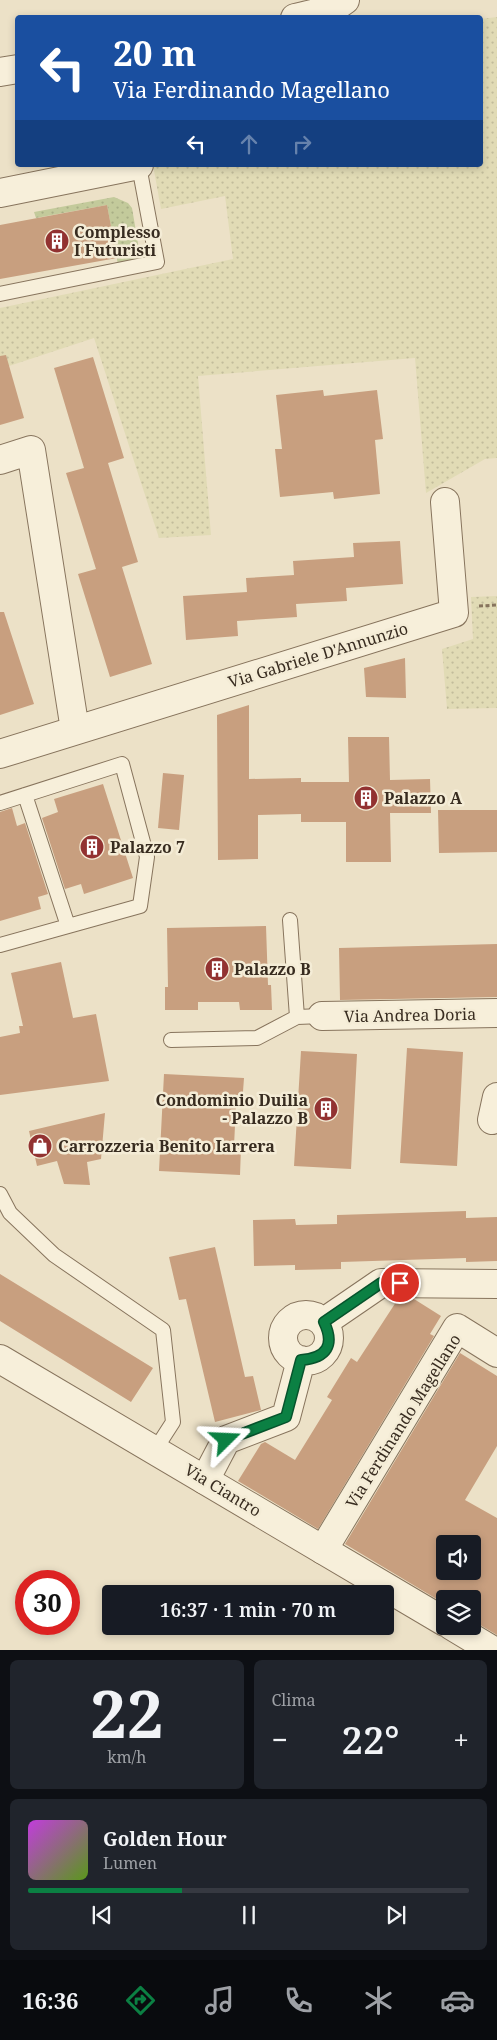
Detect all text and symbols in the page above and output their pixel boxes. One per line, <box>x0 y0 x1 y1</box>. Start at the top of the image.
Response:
text: 20 m <box>113 29 196 76</box>
icon: left <box>30 35 95 100</box>
text: Via Ferdinando Magellano <box>113 74 390 104</box>
icon: left <box>182 130 210 158</box>
icon: ahead <box>235 130 263 158</box>
icon: right <box>288 130 316 158</box>
place label: Complesso I Futuristi <box>74 221 161 261</box>
building icon: Complesso I Futuristi <box>44 228 70 254</box>
street label: Via Gabriele D'Annunzio <box>225 617 411 693</box>
building icon: Palazzo A <box>353 785 379 811</box>
place label: Palazzo A <box>384 787 463 809</box>
building icon: Palazzo 7 <box>79 834 105 860</box>
place label: Palazzo 7 <box>110 836 185 858</box>
building icon: Palazzo B <box>204 956 230 982</box>
place label: Palazzo B <box>234 958 311 980</box>
street label: Via Andrea Doria <box>344 1003 476 1027</box>
place label: Condominio Duilia - Palazzo B <box>155 1089 308 1129</box>
building icon: Condominio Duilia - Palazzo B <box>313 1096 339 1122</box>
shop icon: Carrozzeria Benito Iarrera <box>27 1133 53 1159</box>
place label: Carrozzeria Benito Iarrera <box>58 1135 275 1157</box>
pin <box>379 1262 421 1304</box>
icon: arrive <box>386 1269 414 1297</box>
street label: Via Ferdinando Magellano <box>340 1330 466 1512</box>
position arrow <box>199 1413 251 1465</box>
street label: Via Ciantro <box>181 1458 265 1522</box>
map controls <box>436 1535 481 1635</box>
button: sound <box>436 1535 481 1580</box>
speed limit sign: 30 <box>15 1570 80 1635</box>
button: layers <box>436 1590 481 1635</box>
text: 16:37 · 1 min · 70 m <box>160 1597 336 1623</box>
text: 22 <box>90 1669 163 1757</box>
text: Clima <box>272 1689 316 1711</box>
text: 22° <box>342 1713 400 1765</box>
text: − <box>272 1720 288 1758</box>
text: + <box>453 1720 469 1758</box>
text: km/h <box>107 1746 146 1768</box>
text: Golden Hour <box>103 1826 227 1852</box>
text: Lumen <box>103 1852 157 1874</box>
icon: previous <box>88 1901 116 1929</box>
icon: pause <box>235 1901 263 1929</box>
icon: next <box>382 1901 410 1929</box>
icon: directions <box>123 1983 158 2018</box>
icon: music <box>202 1983 237 2018</box>
icon: phone <box>281 1983 316 2018</box>
icon: climate <box>361 1983 396 2018</box>
icon: car <box>440 1983 475 2018</box>
text: 16:36 <box>22 1985 79 2015</box>

